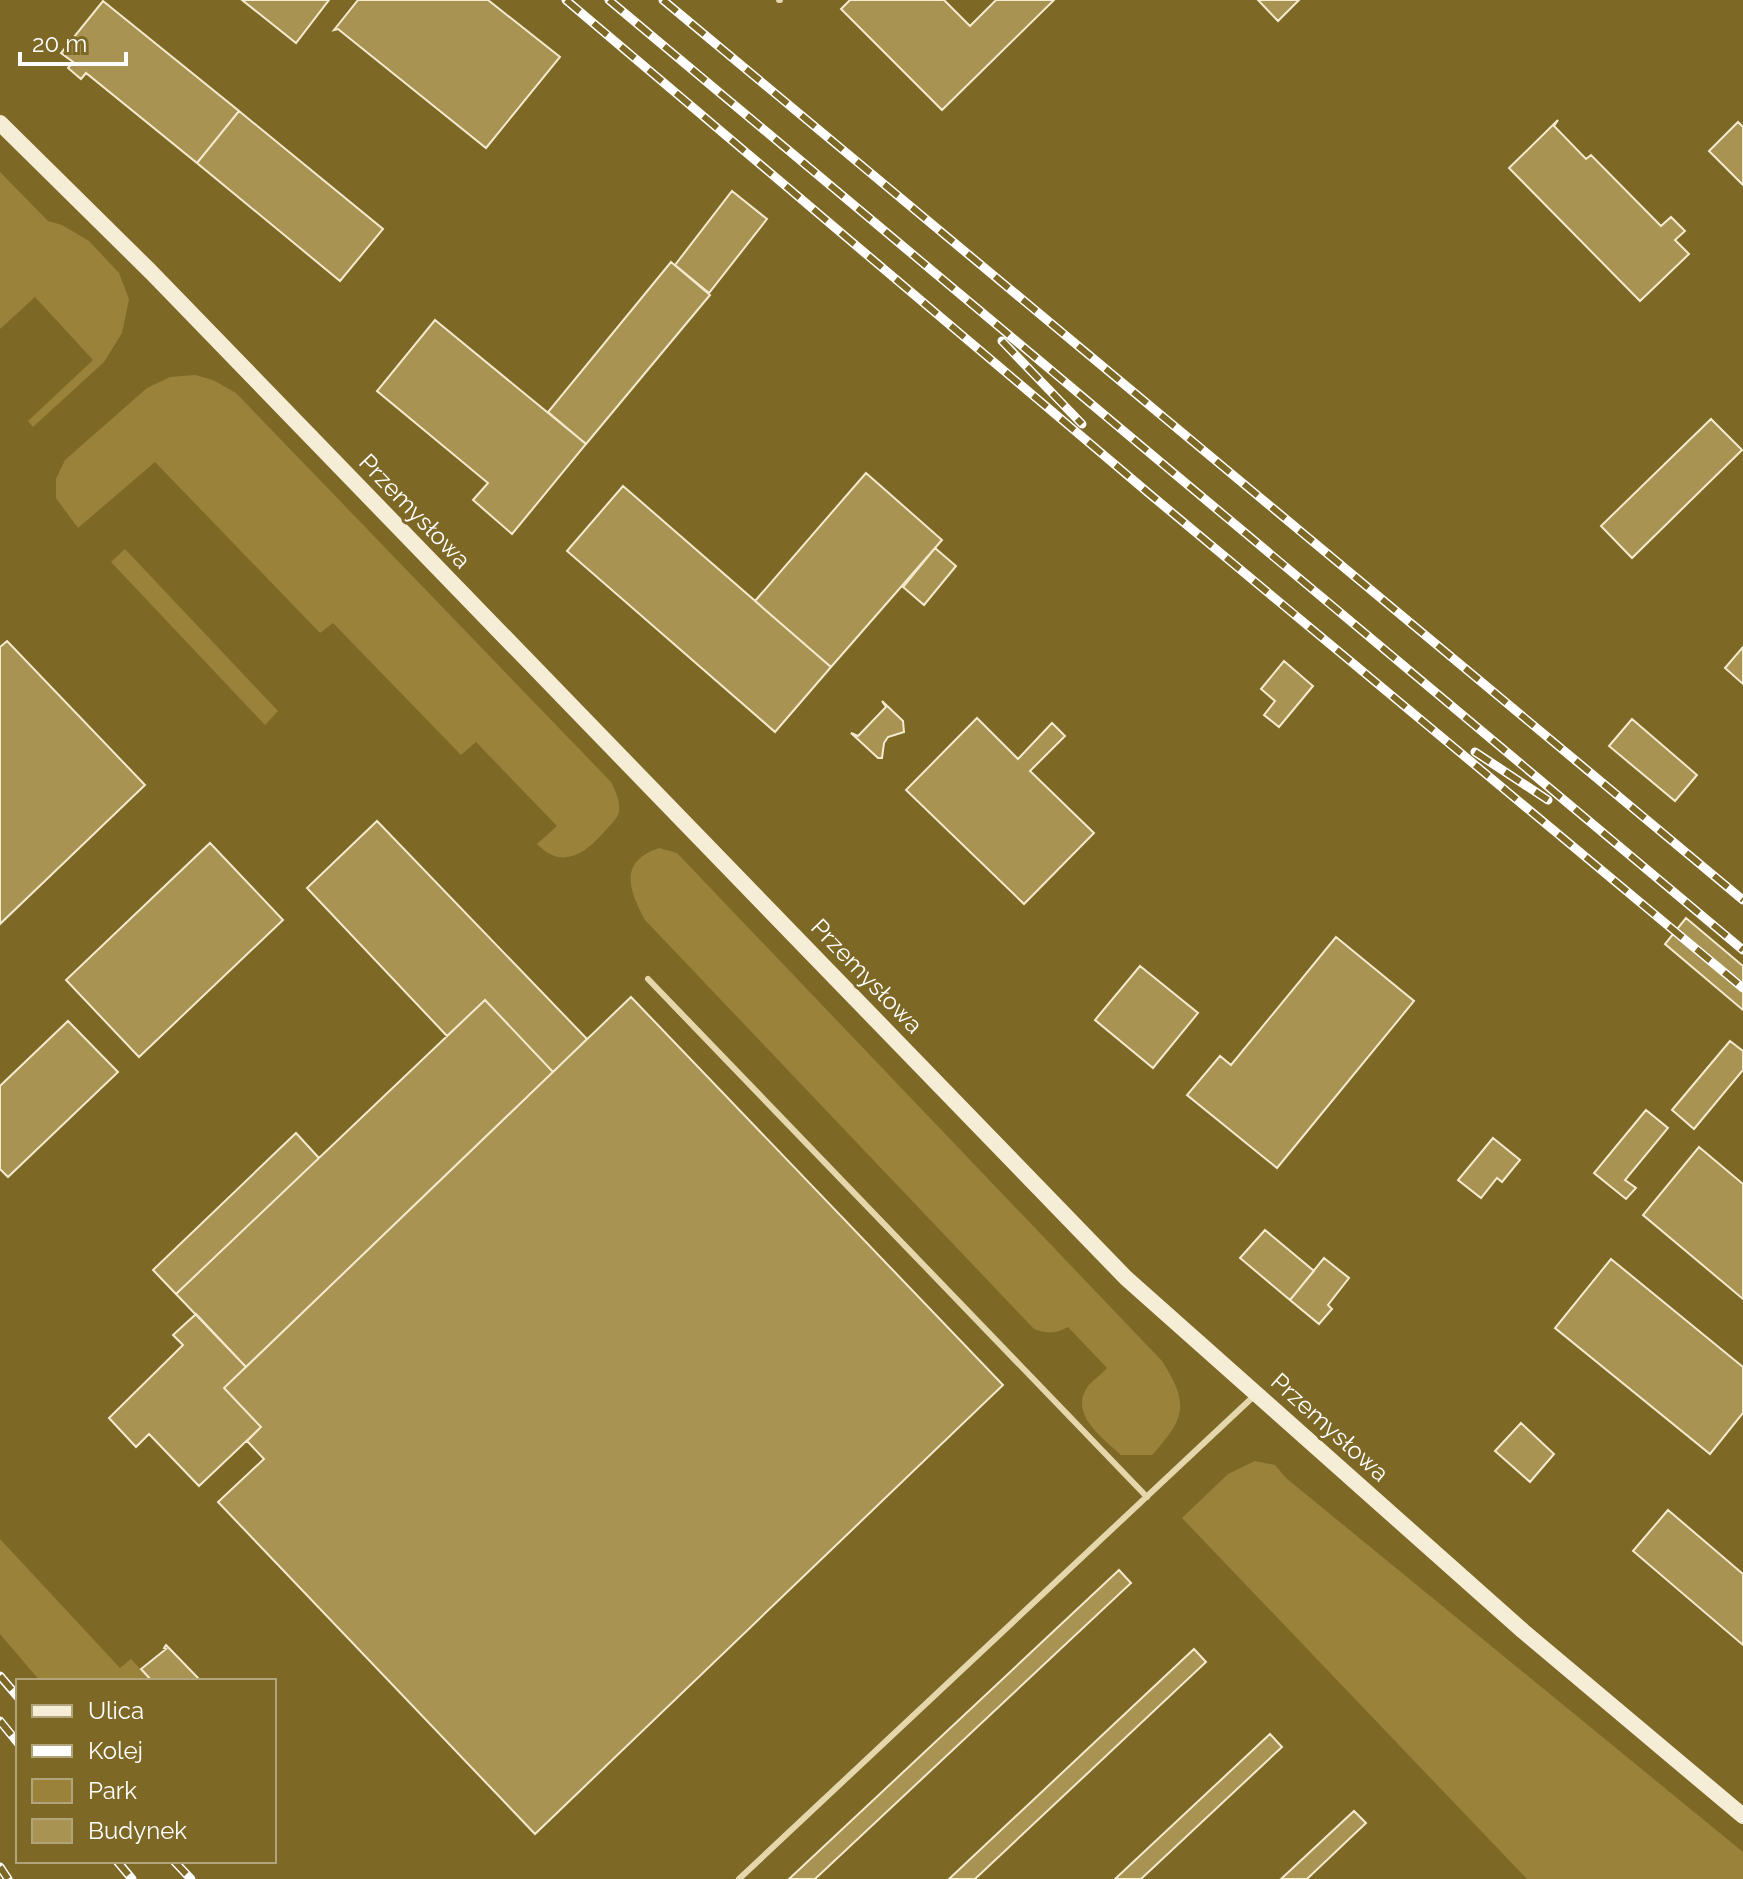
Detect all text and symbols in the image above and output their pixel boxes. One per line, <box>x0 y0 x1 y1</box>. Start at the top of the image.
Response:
scale bar <box>20 16 126 66</box>
text: 20 m <box>32 29 87 58</box>
street label: Przemysłowa <box>353 448 477 574</box>
street label: Przemysłowa <box>805 913 929 1039</box>
street label: Przemysłowa <box>1265 1367 1395 1487</box>
legend <box>16 1679 276 1863</box>
text: Ulica <box>88 1696 144 1725</box>
text: Kolej <box>88 1736 143 1765</box>
text: Park <box>88 1776 137 1805</box>
text: Budynek <box>88 1816 187 1845</box>

